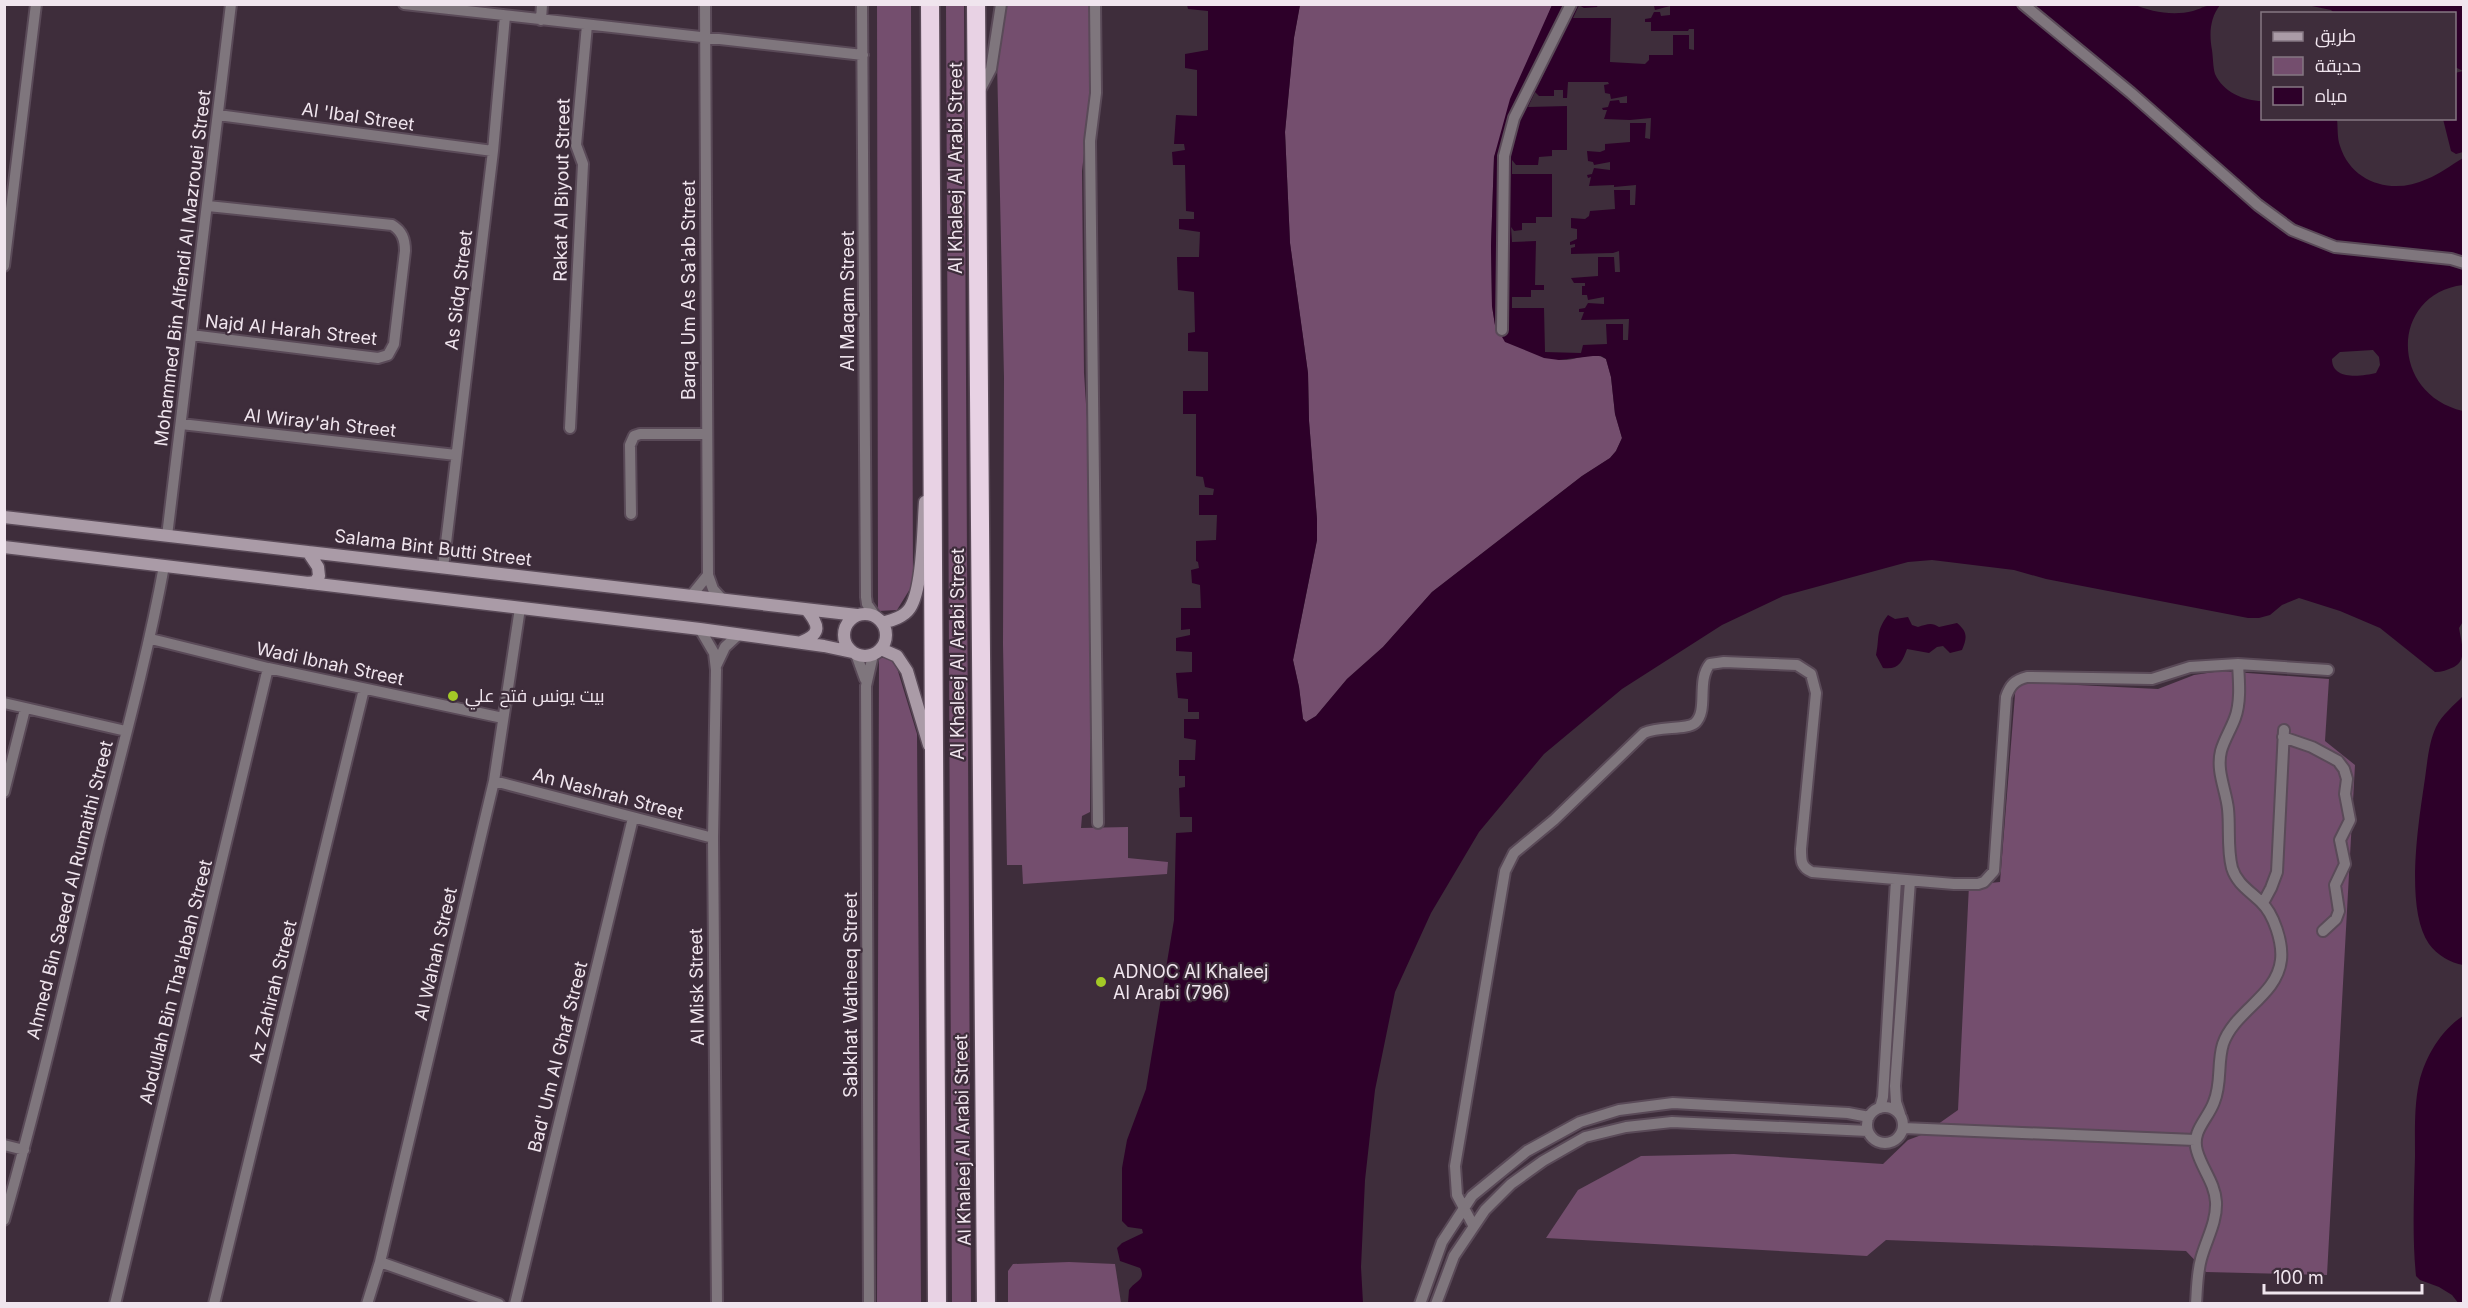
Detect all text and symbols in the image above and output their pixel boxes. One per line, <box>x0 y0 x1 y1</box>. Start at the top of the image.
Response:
legend <box>2261 12 2456 120</box>
text: طريق <box>2315 25 2356 48</box>
text: حديقة <box>2315 55 2361 76</box>
street label: Al Khaleej Al Arabi Street <box>945 62 966 274</box>
text: مياه <box>2315 85 2348 106</box>
street label: Mohammed Bin Alfendi Al Mazrouei Street <box>150 88 215 447</box>
street label: Al 'Ibal Street <box>300 98 416 135</box>
street label: Rakat Al Biyout Street <box>549 98 574 282</box>
street label: Barqa Um As Sa'ab Street <box>678 180 699 400</box>
street label: As Sidq Street <box>441 229 476 351</box>
street label: Al Maqam Street <box>837 230 858 371</box>
street label: Najd Al Harah Street <box>204 310 378 349</box>
street label: Al Wiray'ah Street <box>243 404 397 441</box>
street label: Salama Bint Butti Street <box>333 525 533 570</box>
street label: Al Khaleej Al Arabi Street <box>947 548 968 760</box>
street label: Wadi Ibnah Street <box>254 638 406 689</box>
place label: بيت يونس فتح علي <box>465 685 605 710</box>
marker: بيت يونس فتح علي <box>446 689 460 703</box>
street label: Ahmed Bin Saeed Al Rumaithi Street <box>22 738 117 1041</box>
street label: An Nashrah Street <box>530 763 686 824</box>
street label: Abdullah Bin Tha'labah Street <box>135 857 216 1106</box>
street label: Al Wahah Street <box>410 885 461 1023</box>
street label: Sabkhat Watheeq Street <box>840 892 861 1098</box>
street label: Az Zahirah Street <box>245 918 301 1066</box>
street label: Al Misk Street <box>685 928 708 1046</box>
street label: Bad' Um Al Ghaf Street <box>524 959 591 1155</box>
place label: ADNOC Al Khaleej Al Arabi (796) <box>1113 961 1268 1003</box>
marker: ADNOC Al Khaleej Al Arabi (796) <box>1094 975 1108 989</box>
street label: Al Khaleej Al Arabi Street <box>950 1034 975 1246</box>
scale bar <box>2264 1257 2422 1295</box>
text: 100 m <box>2273 1267 2324 1288</box>

